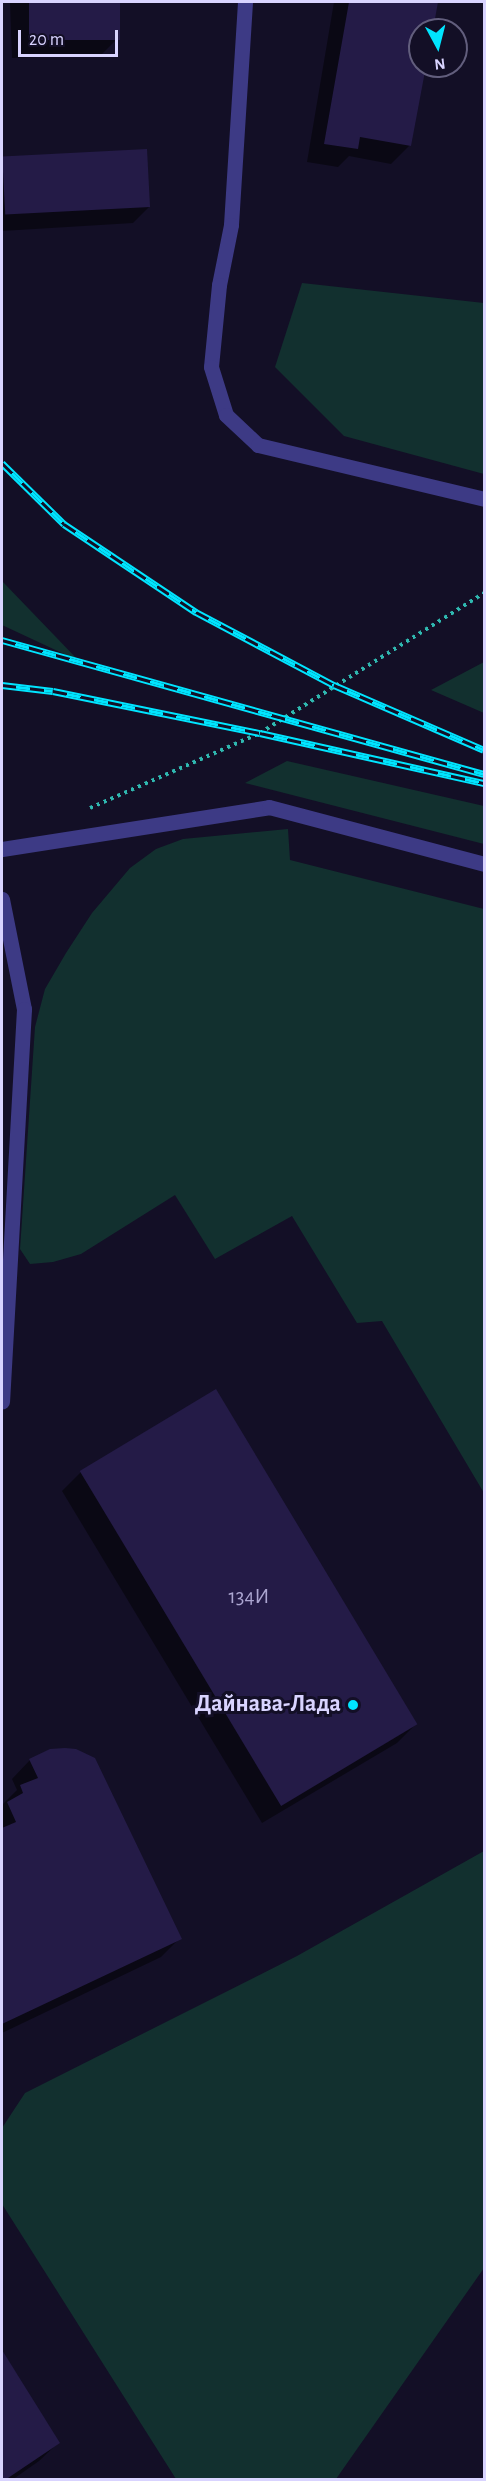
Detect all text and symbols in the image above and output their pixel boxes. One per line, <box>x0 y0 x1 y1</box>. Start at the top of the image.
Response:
scale bar <box>21 18 122 56</box>
north arrow <box>408 18 468 78</box>
text: 20 m <box>29 31 64 49</box>
text: N <box>433 55 446 72</box>
house number: 134И <box>229 1584 269 1610</box>
place label: Дайнава-Лада <box>195 1691 341 1719</box>
marker: Дайнава-Лада <box>346 1698 360 1712</box>

